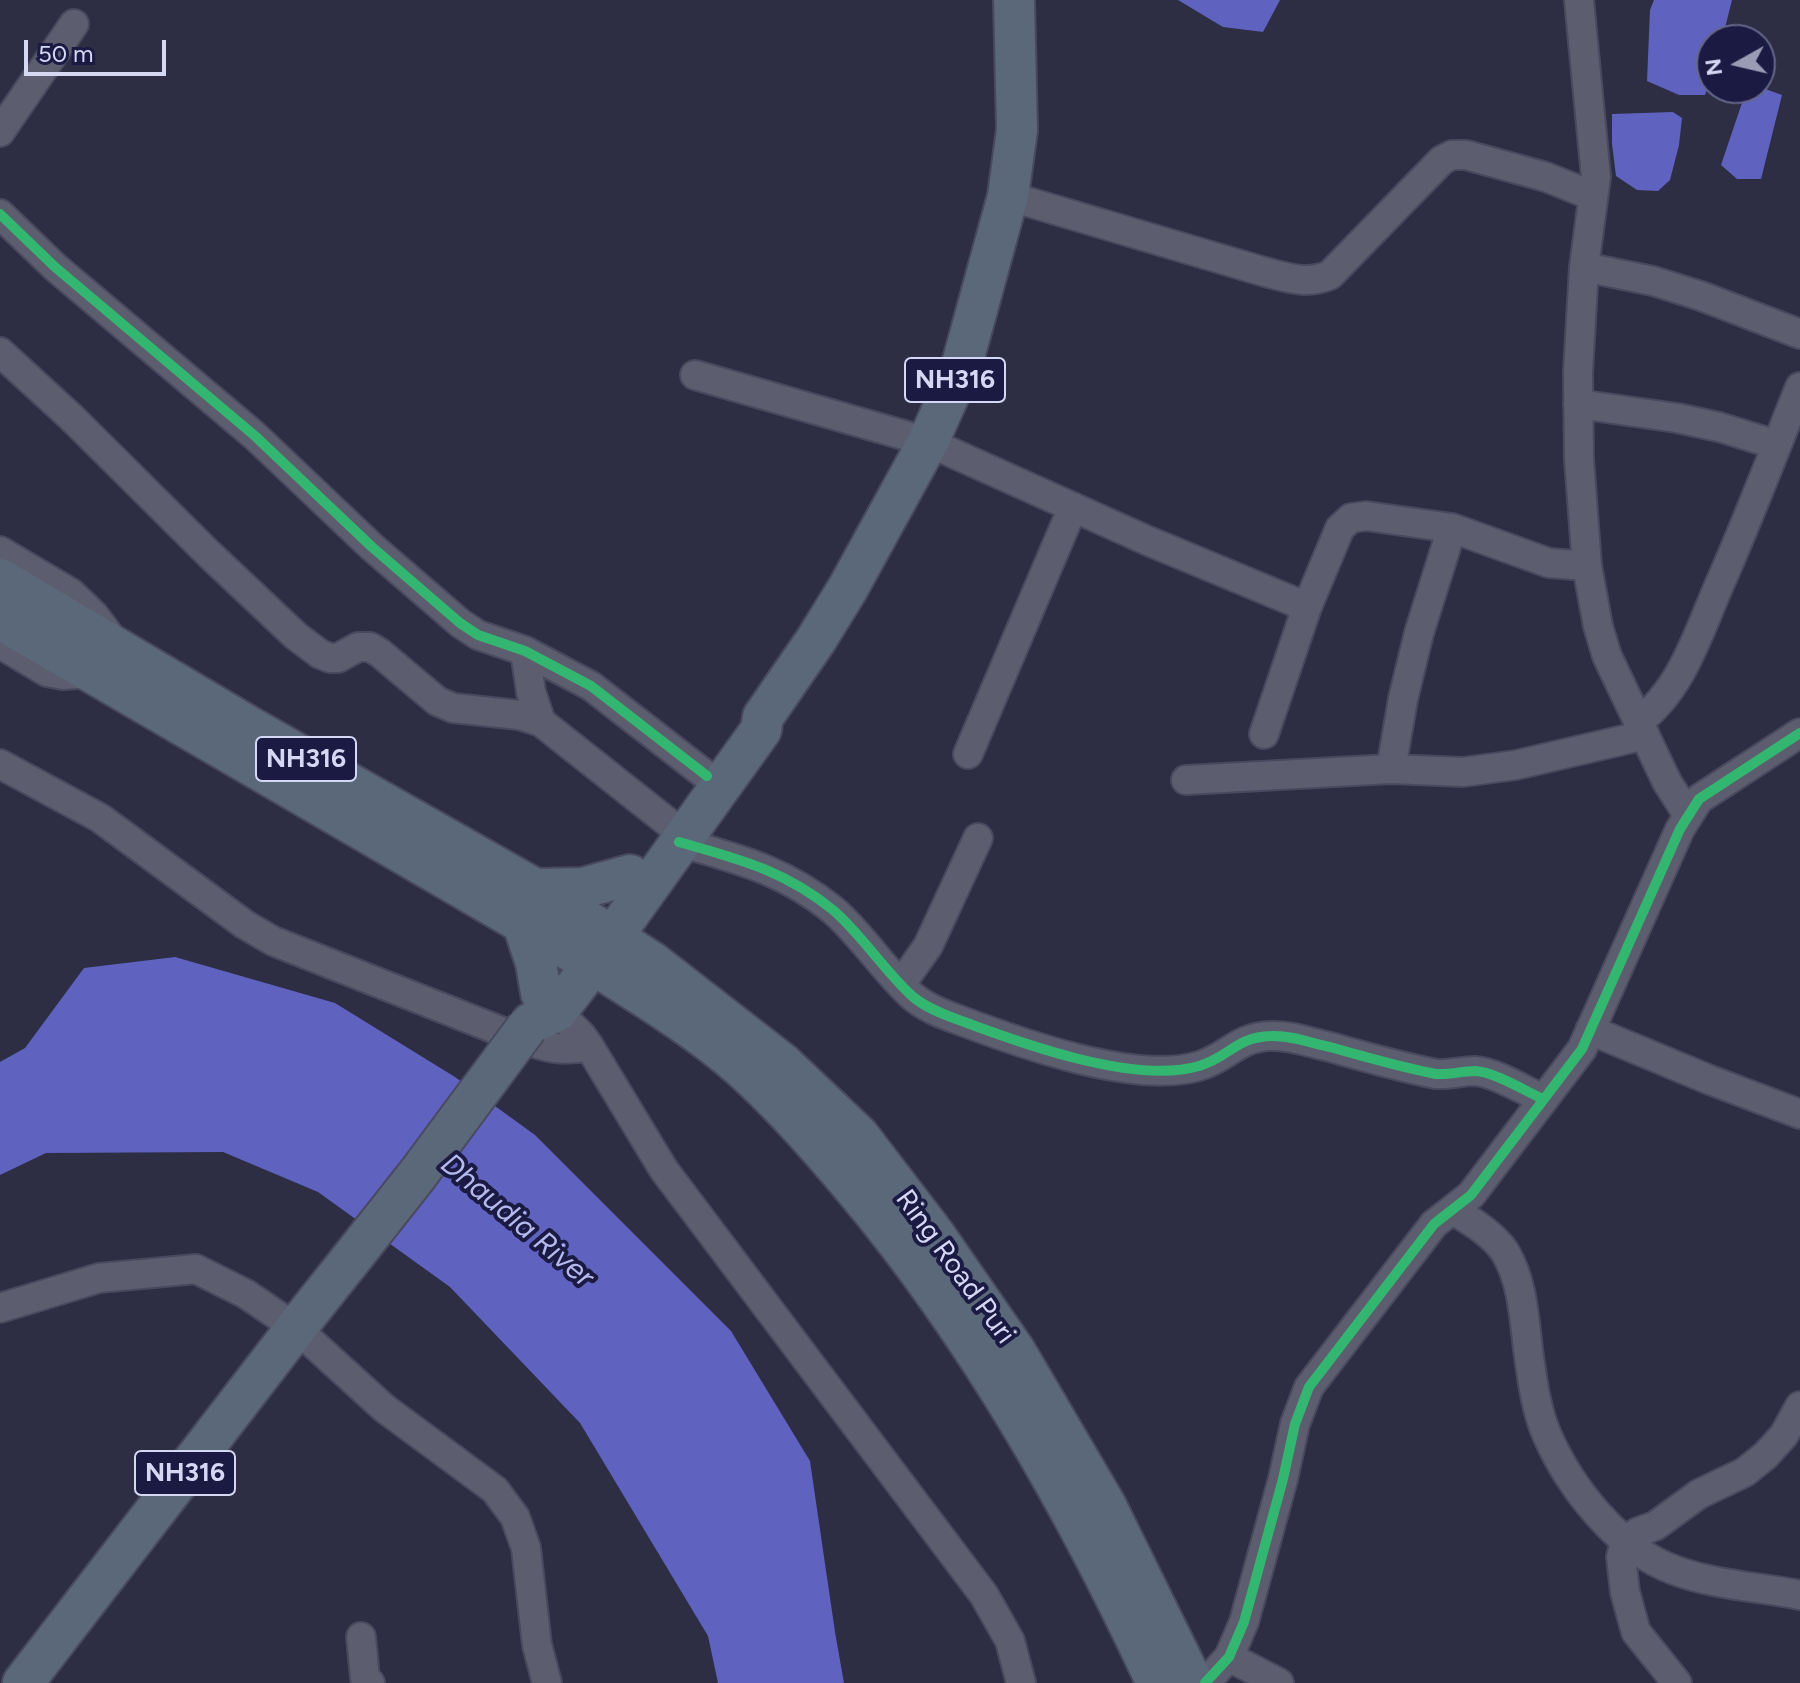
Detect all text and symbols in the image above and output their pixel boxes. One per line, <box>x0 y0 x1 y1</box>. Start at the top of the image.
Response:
scale bar <box>28 24 170 74</box>
north arrow <box>1696 24 1776 104</box>
text: 50 m <box>38 39 94 68</box>
text: N <box>1699 57 1728 77</box>
road number: NH316 <box>905 358 1005 402</box>
road number: NH316 <box>256 737 356 781</box>
water label: Dhaudia River <box>433 1146 601 1296</box>
street label: Ring Road Puri <box>888 1183 1022 1351</box>
road number: NH316 <box>135 1451 235 1495</box>

